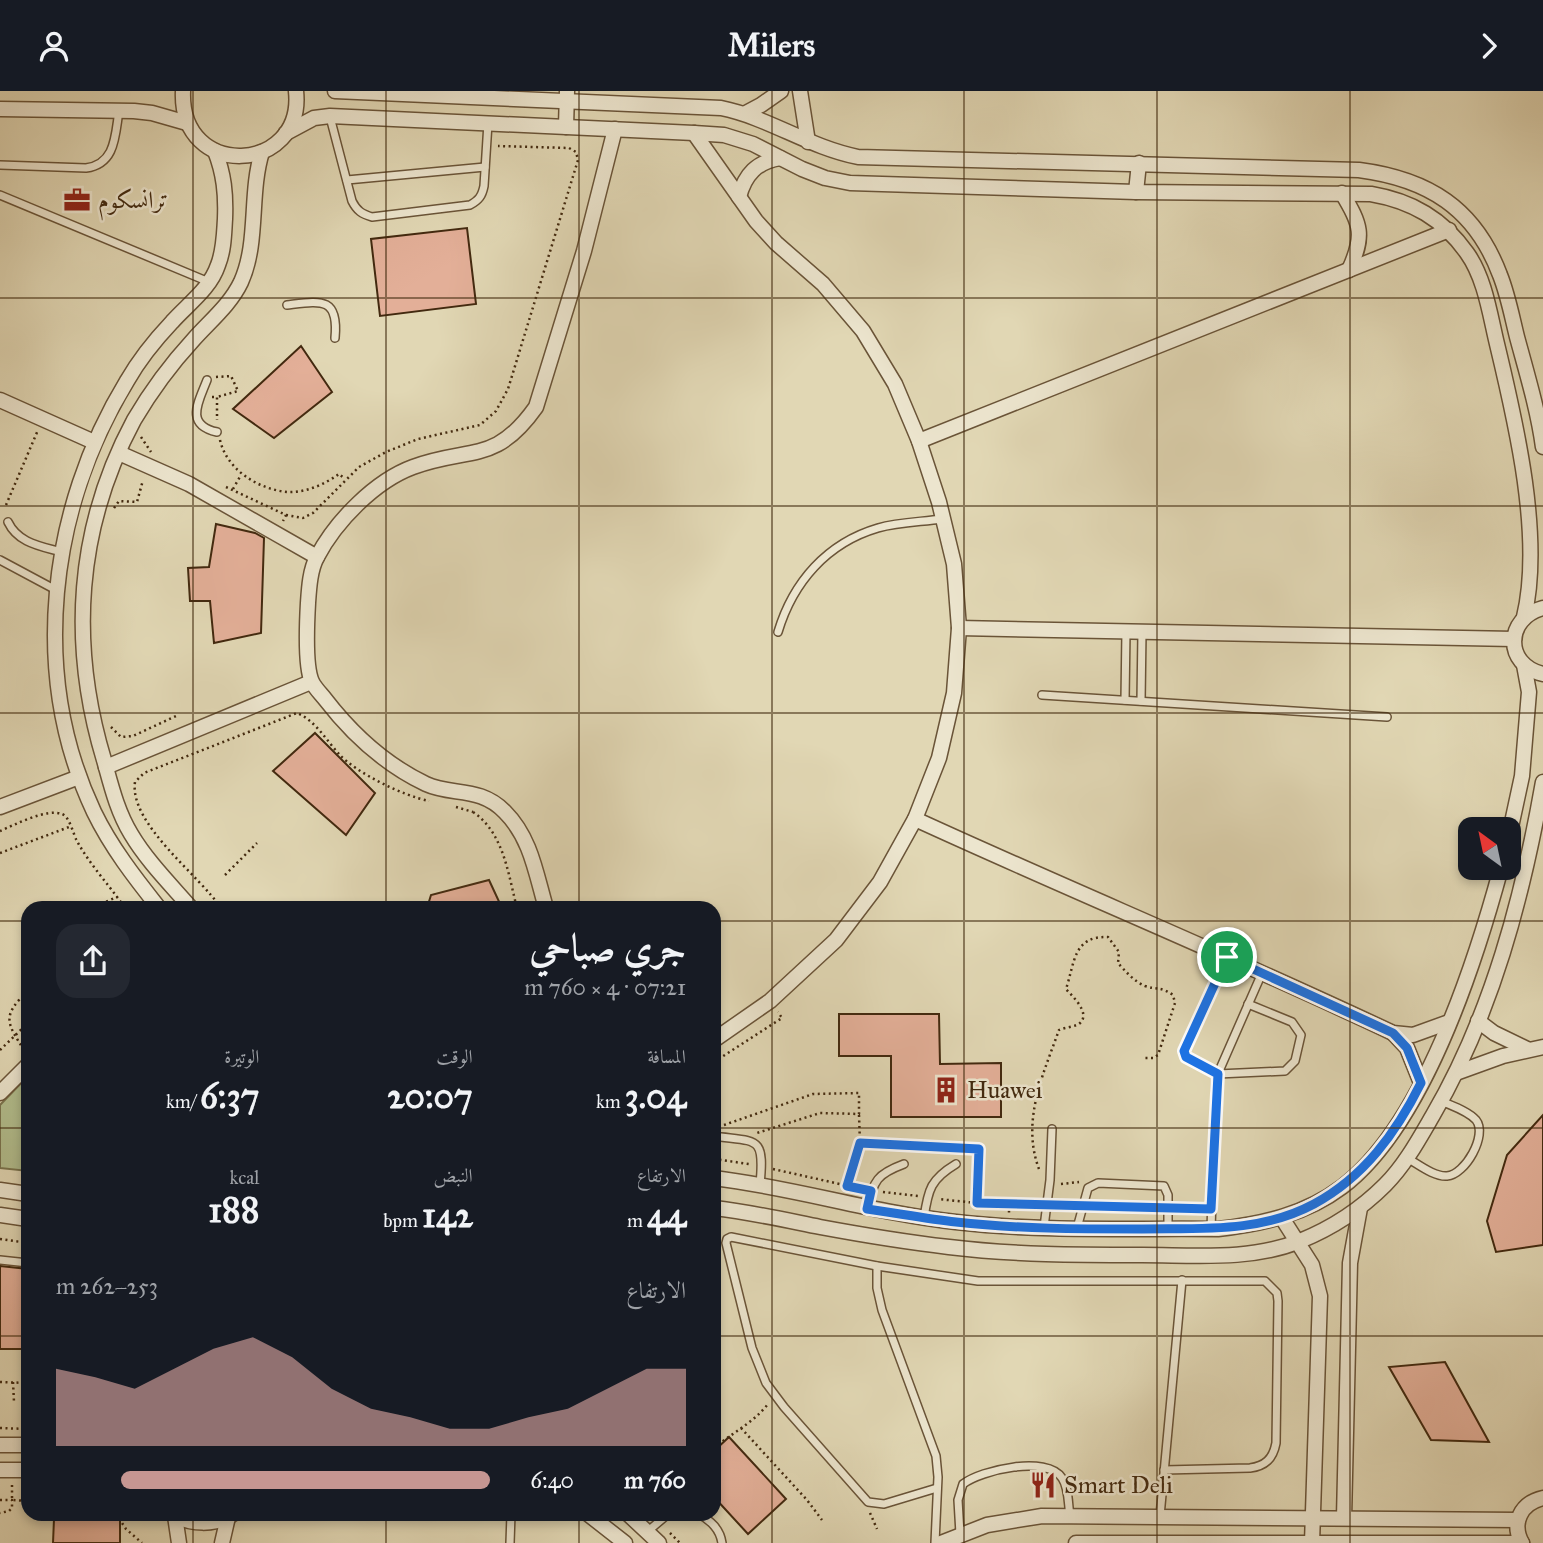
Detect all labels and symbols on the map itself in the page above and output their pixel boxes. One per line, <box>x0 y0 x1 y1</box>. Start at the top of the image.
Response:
office icon: ترانسكوم <box>62 185 92 215</box>
place label: ترانسكوم <box>98 185 168 221</box>
north arrow <box>1458 817 1521 880</box>
pin <box>1197 927 1257 987</box>
building icon: Huawei <box>931 1075 961 1105</box>
place label: Huawei <box>967 1075 1043 1105</box>
restaurant icon: Smart Deli <box>1028 1470 1058 1500</box>
place label: Smart Deli <box>1064 1470 1173 1500</box>

